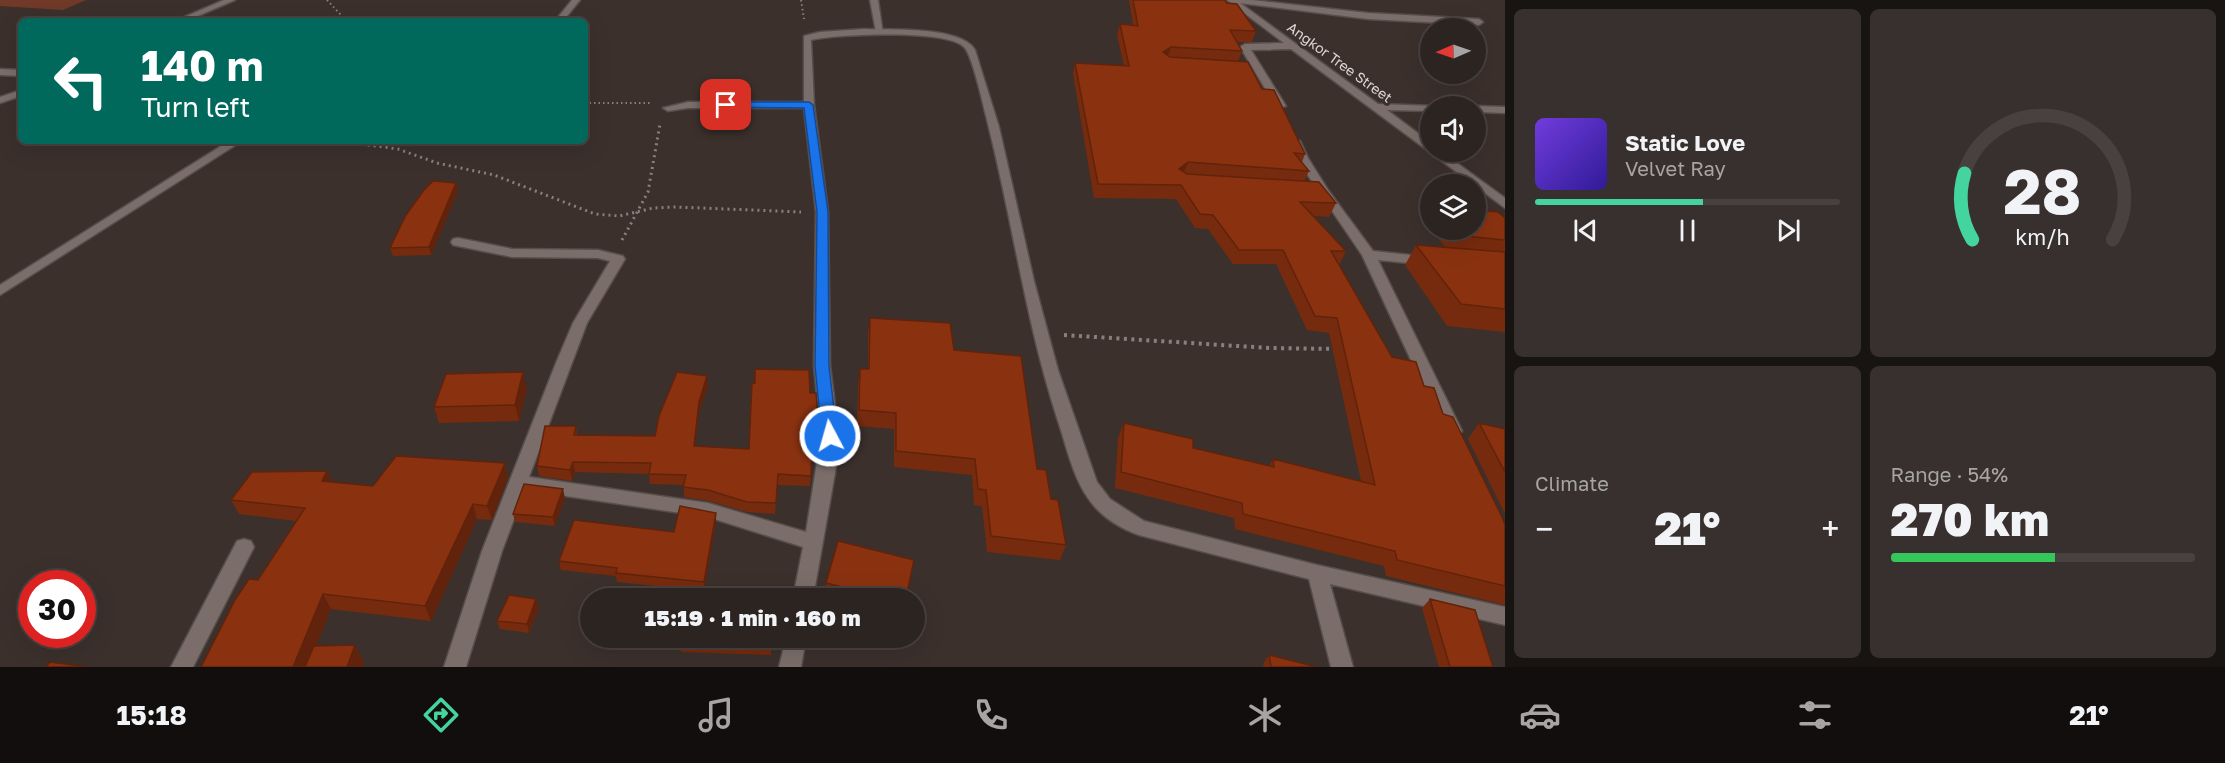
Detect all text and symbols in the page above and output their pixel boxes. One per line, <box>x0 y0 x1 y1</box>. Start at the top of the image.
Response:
street label: Angkor Tree Street <box>1284 18 1396 106</box>
north arrow <box>1420 18 1486 84</box>
map controls <box>1420 18 1486 240</box>
text: 140 m <box>141 40 263 90</box>
icon: left <box>42 42 120 120</box>
pin <box>700 79 751 130</box>
icon: arrive <box>709 88 742 121</box>
text: Turn left <box>141 91 250 123</box>
button: sound <box>1420 96 1486 162</box>
text: Static Love <box>1625 129 1745 156</box>
text: 28 <box>2004 153 2082 228</box>
text: Velvet Ray <box>1625 156 1726 180</box>
button: layers <box>1420 174 1486 240</box>
icon: previous <box>1569 214 1602 247</box>
icon: pause <box>1671 214 1704 247</box>
icon: next <box>1772 214 1805 247</box>
text: km/h <box>2015 224 2070 250</box>
position arrow <box>798 404 862 468</box>
text: Range · 54% <box>1891 462 2008 486</box>
text: Climate <box>1535 471 1609 495</box>
text: 270 km <box>1891 492 2049 546</box>
text: 21° <box>1654 501 1720 555</box>
text: − <box>1535 509 1553 548</box>
text: + <box>1821 509 1840 548</box>
speed limit sign: 30 <box>18 570 96 648</box>
text: 15:19 · 1 min · 160 m <box>644 604 861 631</box>
icon: directions <box>420 694 462 736</box>
icon: music <box>695 694 737 736</box>
icon: phone <box>970 694 1012 736</box>
icon: climate <box>1244 694 1286 736</box>
icon: car <box>1519 694 1561 736</box>
icon: filters <box>1794 694 1836 736</box>
text: 15:18 <box>116 699 187 731</box>
text: 21° <box>2069 699 2108 731</box>

